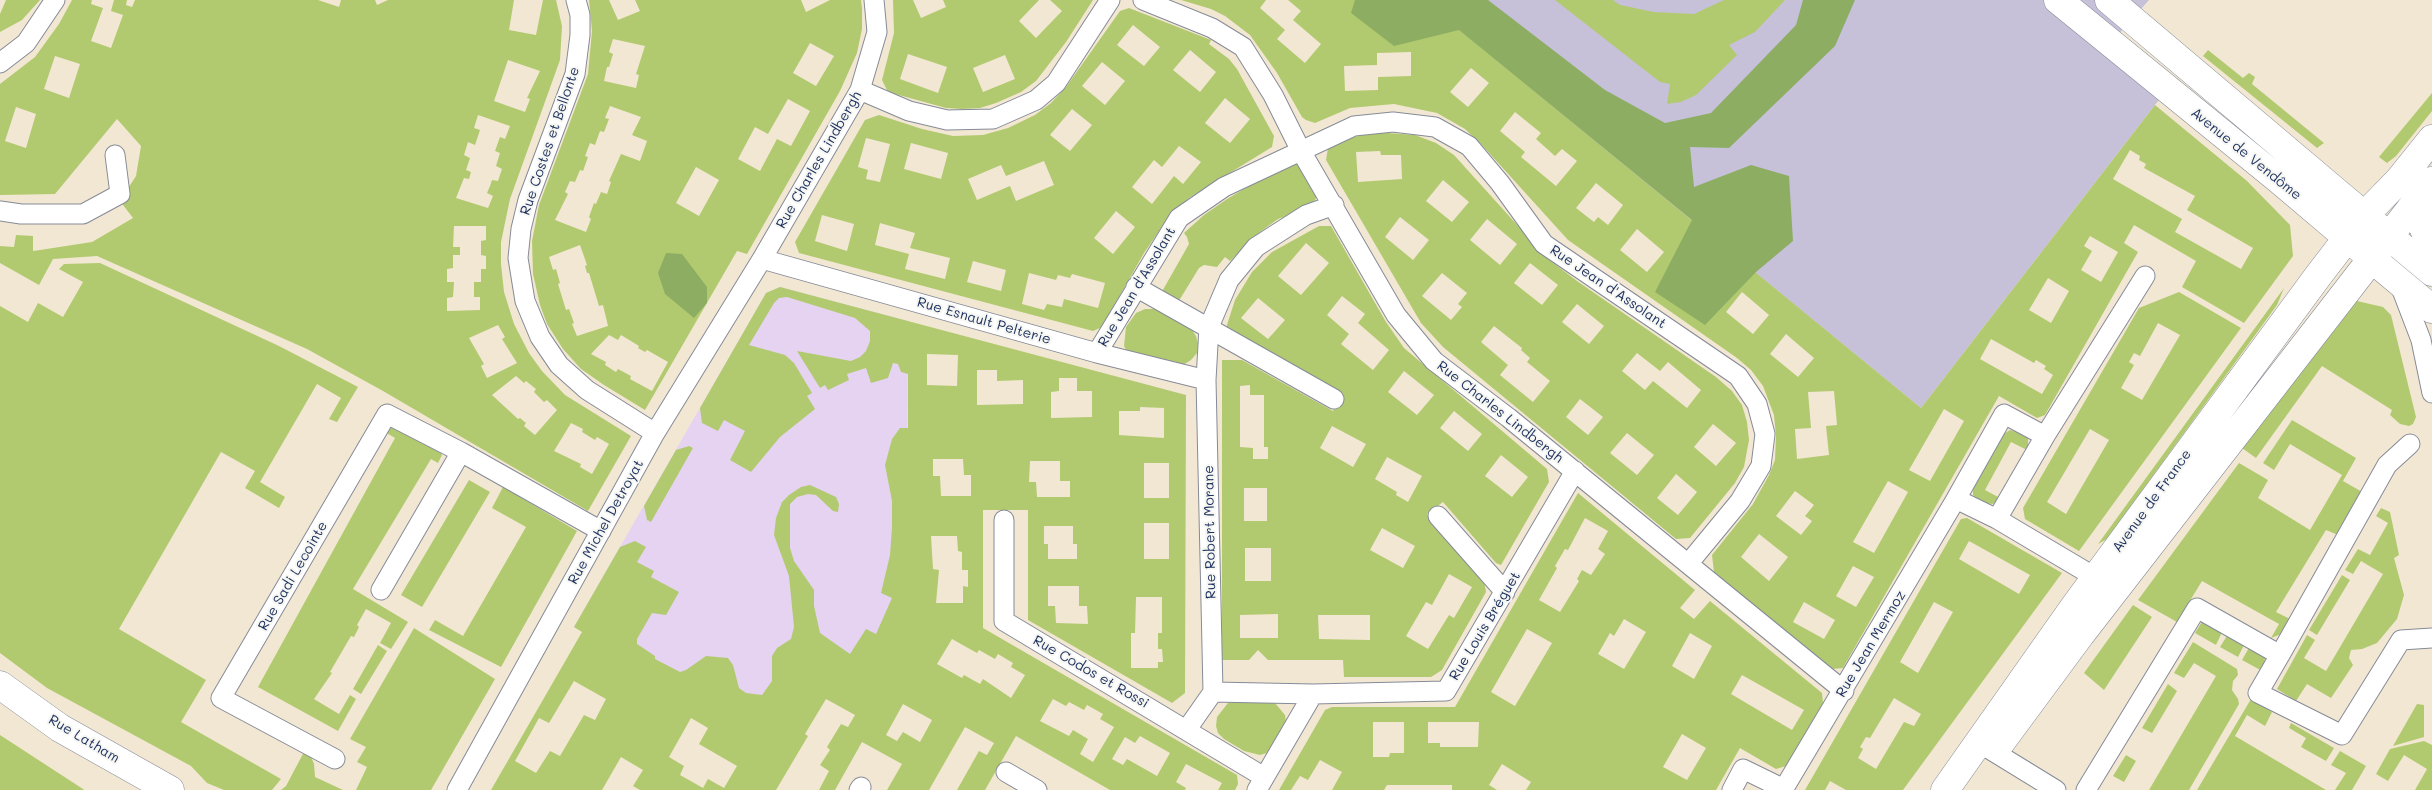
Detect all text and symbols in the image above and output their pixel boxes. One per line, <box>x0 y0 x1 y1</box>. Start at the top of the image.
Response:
street label: Rue Costes et Bellonte <box>517 65 583 217</box>
street label: Rue Charles Lindbergh <box>773 88 865 232</box>
street label: Avenue de Vendôme <box>2187 104 2305 204</box>
street label: Rue Jean d'Assolant <box>1095 224 1179 350</box>
street label: Rue Jean d'Assolant <box>1547 242 1669 332</box>
street label: Rue Esnault Pelterie <box>915 294 1053 348</box>
street label: Rue Charles Lindbergh <box>1433 357 1567 467</box>
street label: Avenue de France <box>2109 446 2195 556</box>
street label: Rue Michel Detroyat <box>565 457 647 587</box>
street label: Rue Robert Morane <box>1200 465 1220 599</box>
street label: Rue Sadi Lecointe <box>255 518 331 634</box>
street label: Rue Louis Bréguet <box>1446 569 1524 683</box>
street label: Rue Jean Mermoz <box>1833 588 1909 700</box>
street label: Rue Codos et Rossi <box>1030 632 1152 712</box>
street label: Rue Latham <box>45 711 123 767</box>

